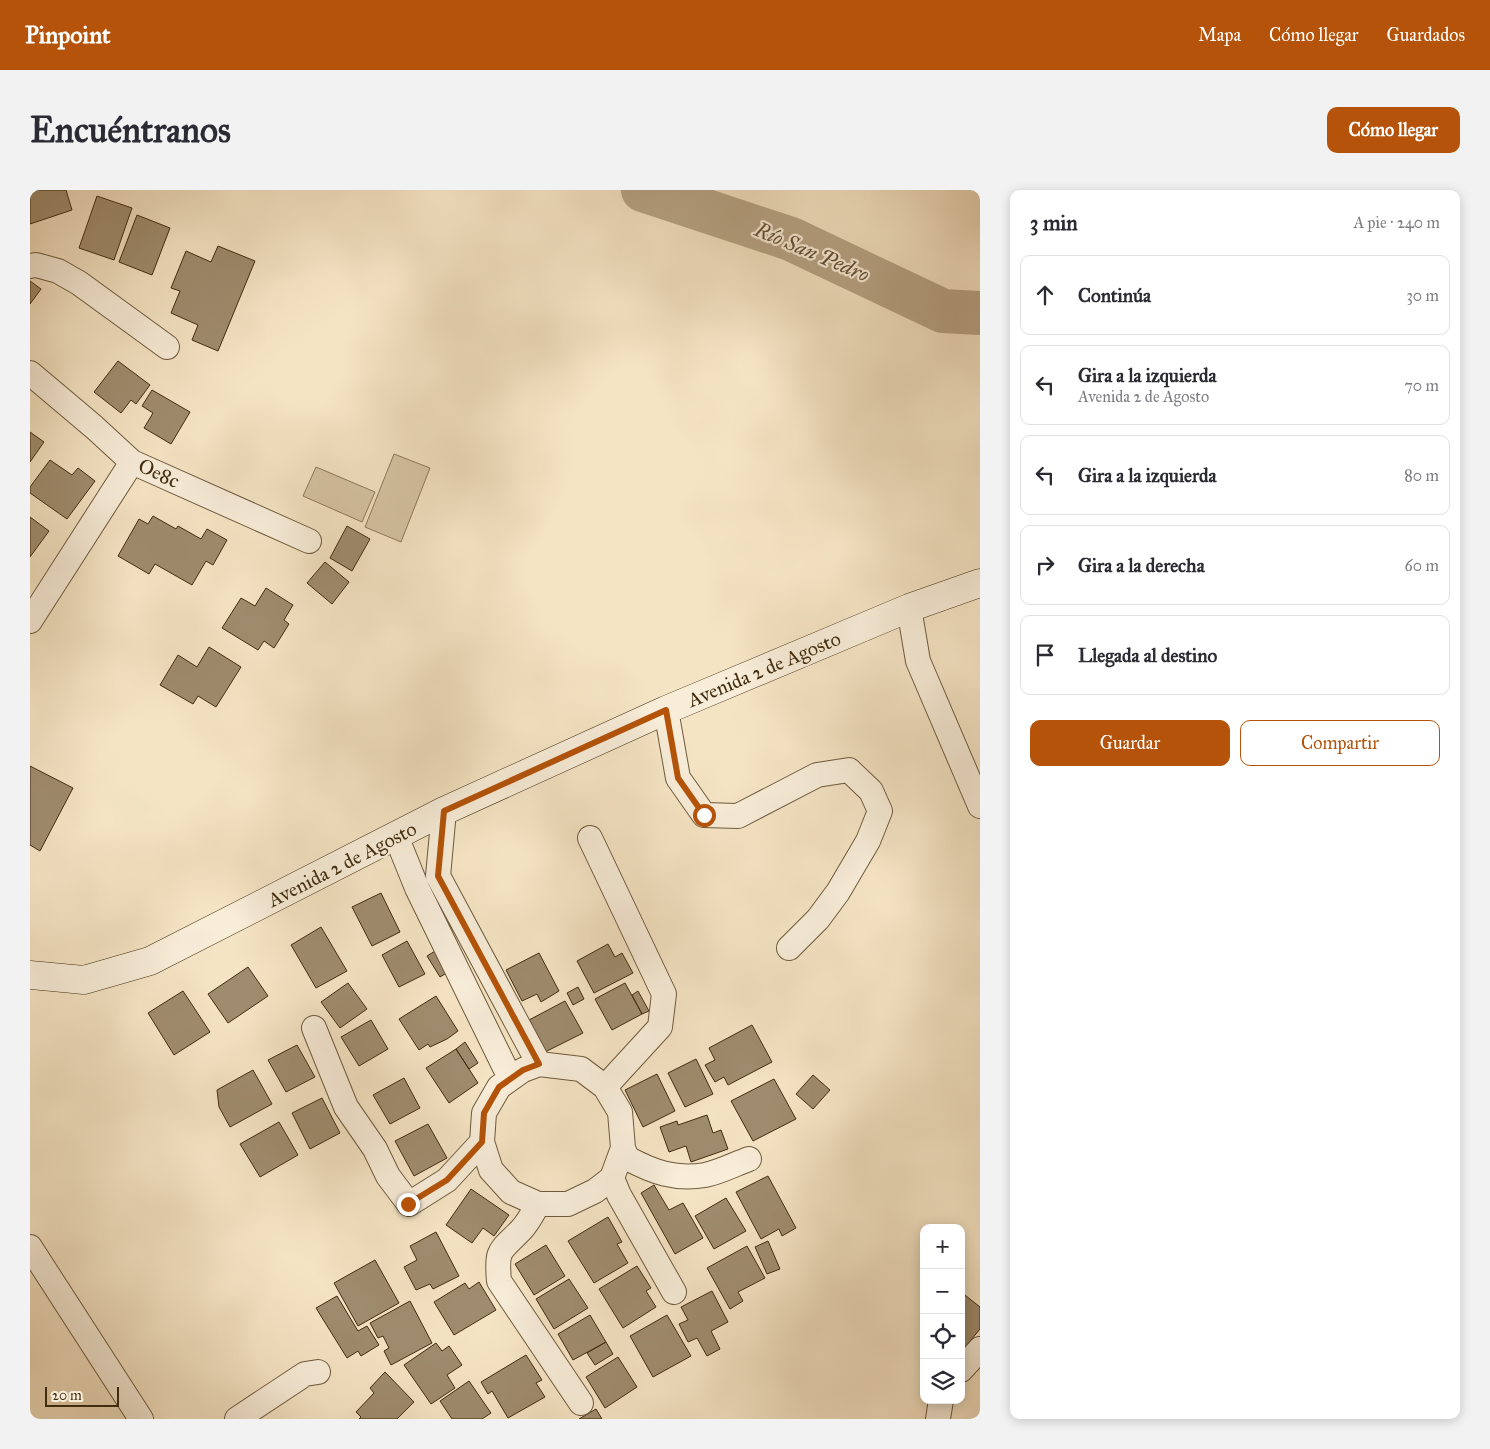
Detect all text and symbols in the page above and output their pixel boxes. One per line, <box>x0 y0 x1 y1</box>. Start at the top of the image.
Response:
text: Pinpoint <box>25 20 111 50</box>
text: Mapa <box>1198 24 1241 46</box>
text: Cómo llegar <box>1269 24 1359 46</box>
text: Guardados <box>1387 24 1465 46</box>
button: Cómo llegar <box>1327 107 1460 153</box>
text: Encuéntranos <box>30 109 231 152</box>
text: 3 min <box>1030 210 1078 236</box>
text: A pie · 240 m <box>1353 213 1440 232</box>
water label: Río San Pedro <box>750 216 873 288</box>
icon: ahead <box>1031 281 1059 309</box>
text: Continúa <box>1078 284 1151 307</box>
text: 30 m <box>1406 286 1439 305</box>
text: Gira a la izquierda <box>1078 364 1217 387</box>
icon: left <box>1031 371 1059 399</box>
text: 70 m <box>1404 376 1439 395</box>
text: Avenida 2 de Agosto <box>1078 387 1209 406</box>
street label: Oe8c <box>135 453 183 493</box>
icon: left <box>1031 461 1059 489</box>
text: Gira a la izquierda <box>1078 464 1217 487</box>
text: 80 m <box>1404 466 1439 485</box>
icon: right <box>1031 551 1059 579</box>
text: Gira a la derecha <box>1078 554 1205 577</box>
text: 60 m <box>1405 556 1439 575</box>
street label: Avenida 2 de Agosto <box>683 626 845 713</box>
icon: arrive <box>1031 641 1059 669</box>
text: Llegada al destino <box>1078 644 1217 667</box>
button: Guardar <box>1030 720 1230 766</box>
button: Compartir <box>1240 720 1440 766</box>
route start <box>693 804 716 827</box>
street label: Avenida 2 de Agosto <box>263 816 421 913</box>
route end <box>397 1193 420 1216</box>
map controls <box>920 1224 965 1404</box>
button: + <box>920 1224 965 1269</box>
button: − <box>920 1269 965 1314</box>
button: locate <box>920 1314 965 1359</box>
button: layers <box>920 1359 965 1404</box>
scale bar <box>45 1384 119 1407</box>
text: 20 m <box>52 1387 82 1404</box>

